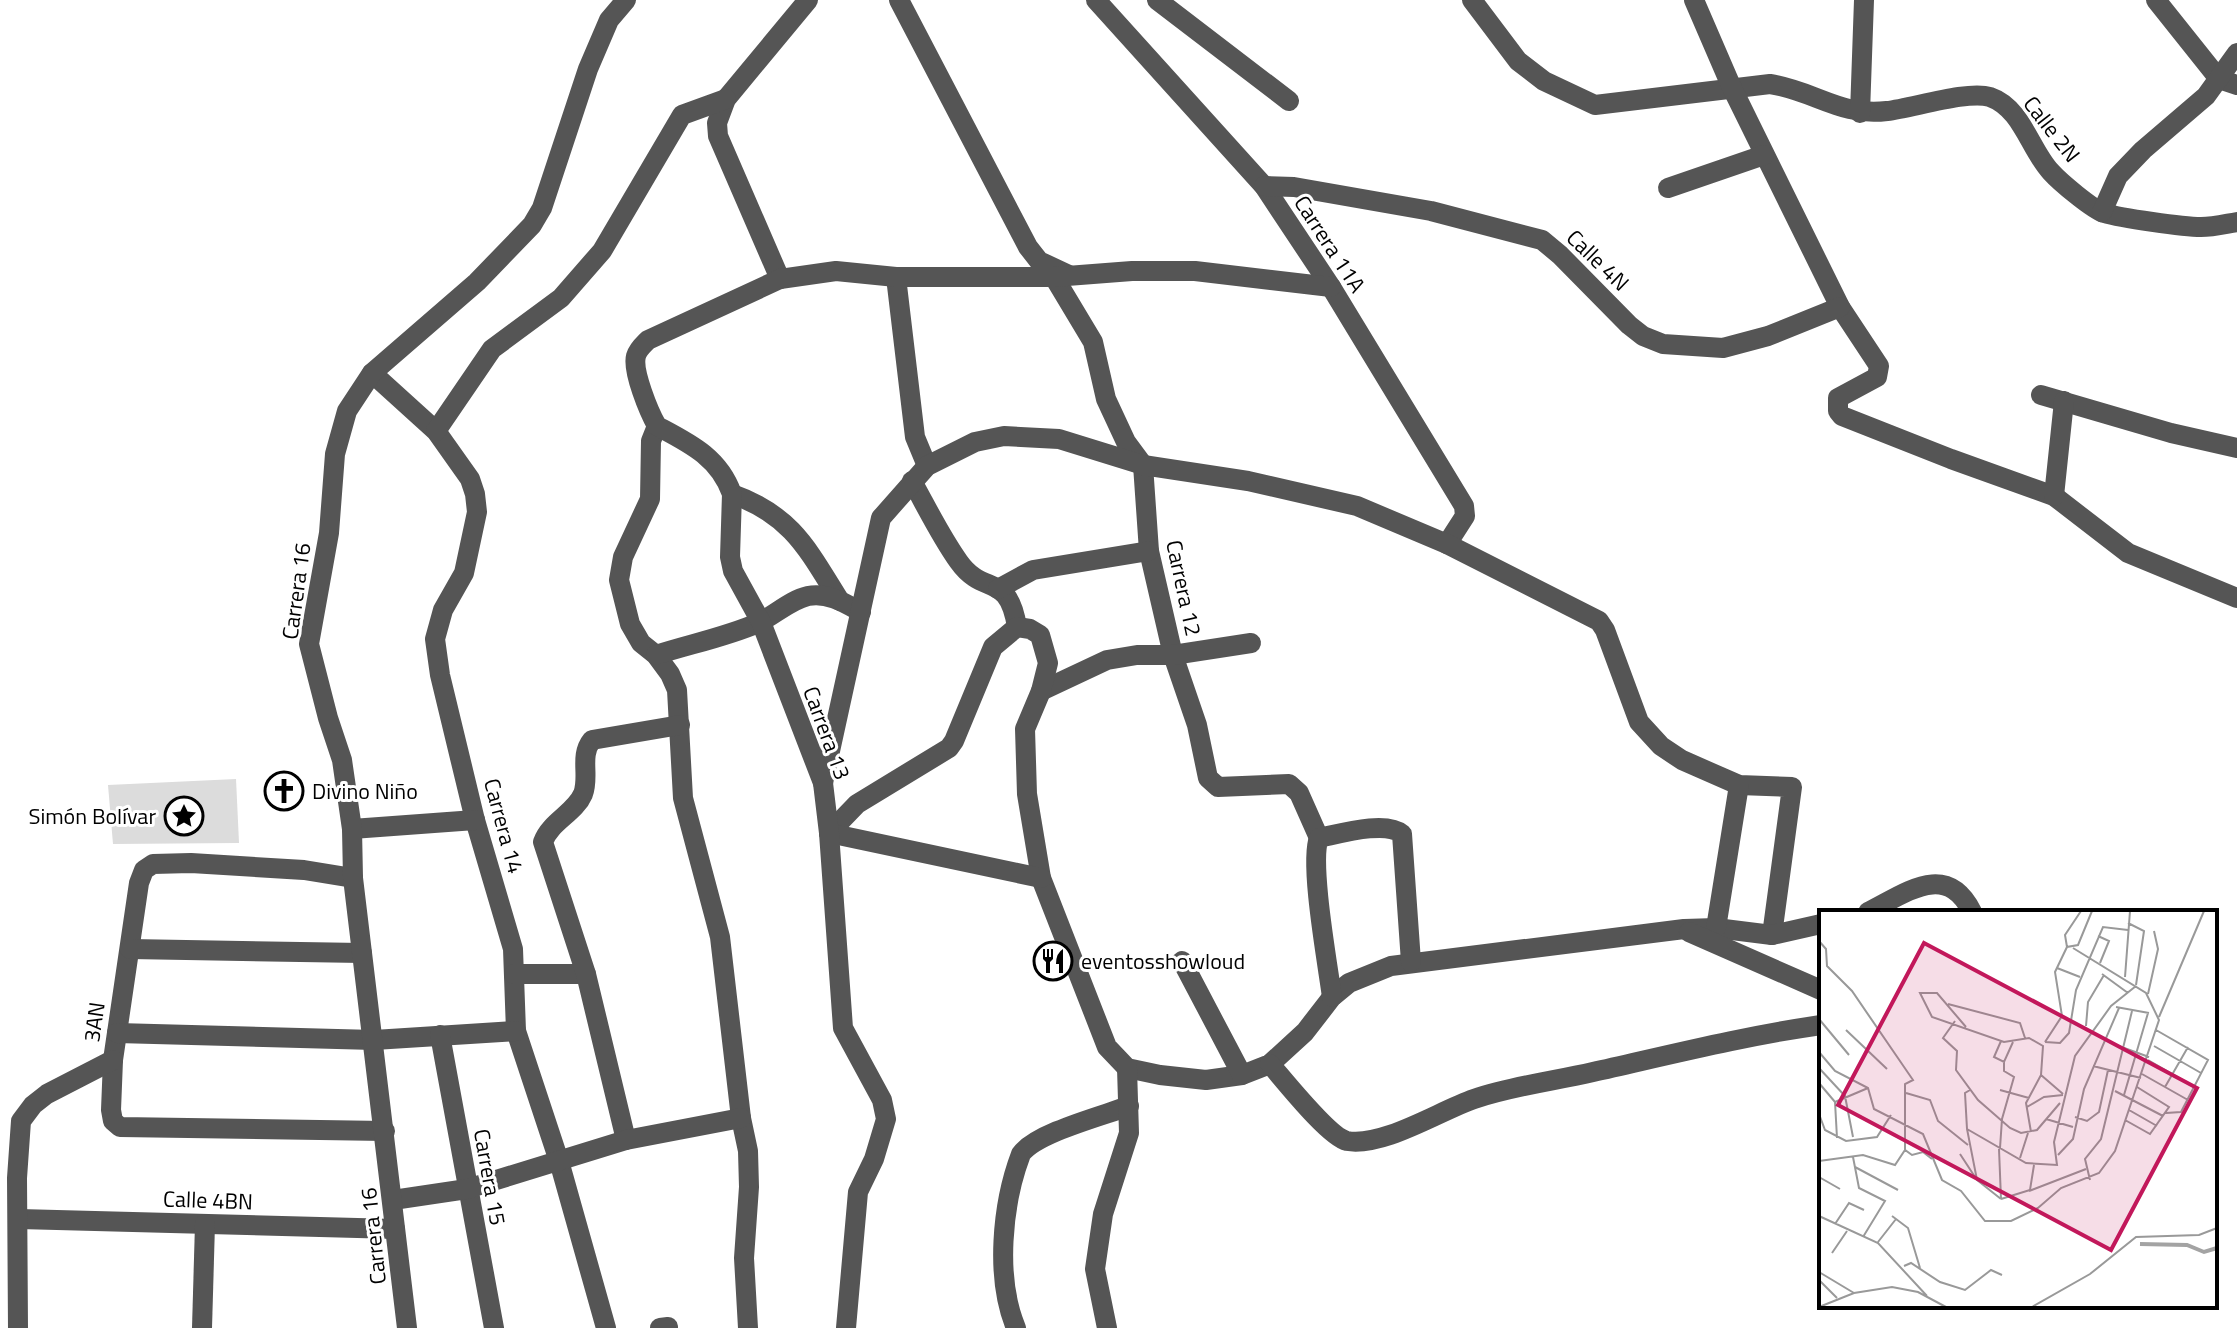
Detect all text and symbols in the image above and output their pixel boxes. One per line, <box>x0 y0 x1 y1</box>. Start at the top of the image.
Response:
street label: Calle 2N <box>2015 88 2089 170</box>
street label: Carrera 11A <box>1286 188 1374 300</box>
street label: Calle 4N <box>1559 221 1637 299</box>
street label: Carrera 12 <box>1157 537 1211 639</box>
street label: Carrera 16 <box>272 540 320 642</box>
street label: Carrera 13 <box>794 682 860 784</box>
church icon: Divino Niño <box>263 770 305 812</box>
place label: Divino Niño <box>312 774 418 808</box>
street label: Carrera 14 <box>475 775 533 877</box>
place icon: Simón Bolívar <box>163 795 205 837</box>
place label: Simón Bolívar <box>28 799 156 833</box>
inset map <box>1819 910 2217 1308</box>
restaurant icon: eventosshowloud <box>1032 940 1074 982</box>
place label: eventosshowloud <box>1081 944 1245 978</box>
street label: 3AN <box>74 1000 114 1044</box>
street label: Carrera 15 <box>465 1126 515 1228</box>
street label: Calle 4BN <box>163 1181 253 1219</box>
street label: Carrera 16 <box>351 1186 395 1286</box>

